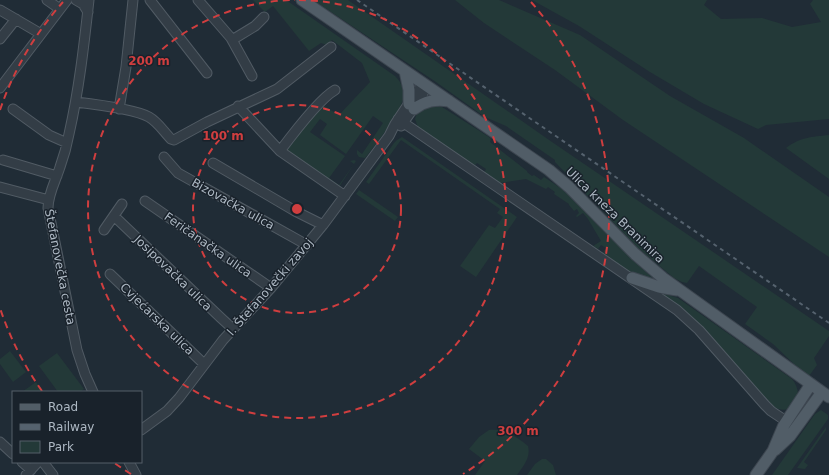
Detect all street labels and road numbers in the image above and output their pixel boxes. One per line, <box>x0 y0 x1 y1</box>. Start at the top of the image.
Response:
street label: Ulica kneza Branimira <box>563 164 667 266</box>
street label: Bizovačka ulica <box>189 175 277 233</box>
street label: Štefanovečka cesta <box>42 208 79 326</box>
street label: Feričanačka ulica <box>162 210 254 280</box>
street label: Josipovačka ulica <box>131 232 215 314</box>
street label: I. Štefanovečki zavoj <box>223 235 316 338</box>
street label: Cvjećarska ulica <box>117 280 197 358</box>

